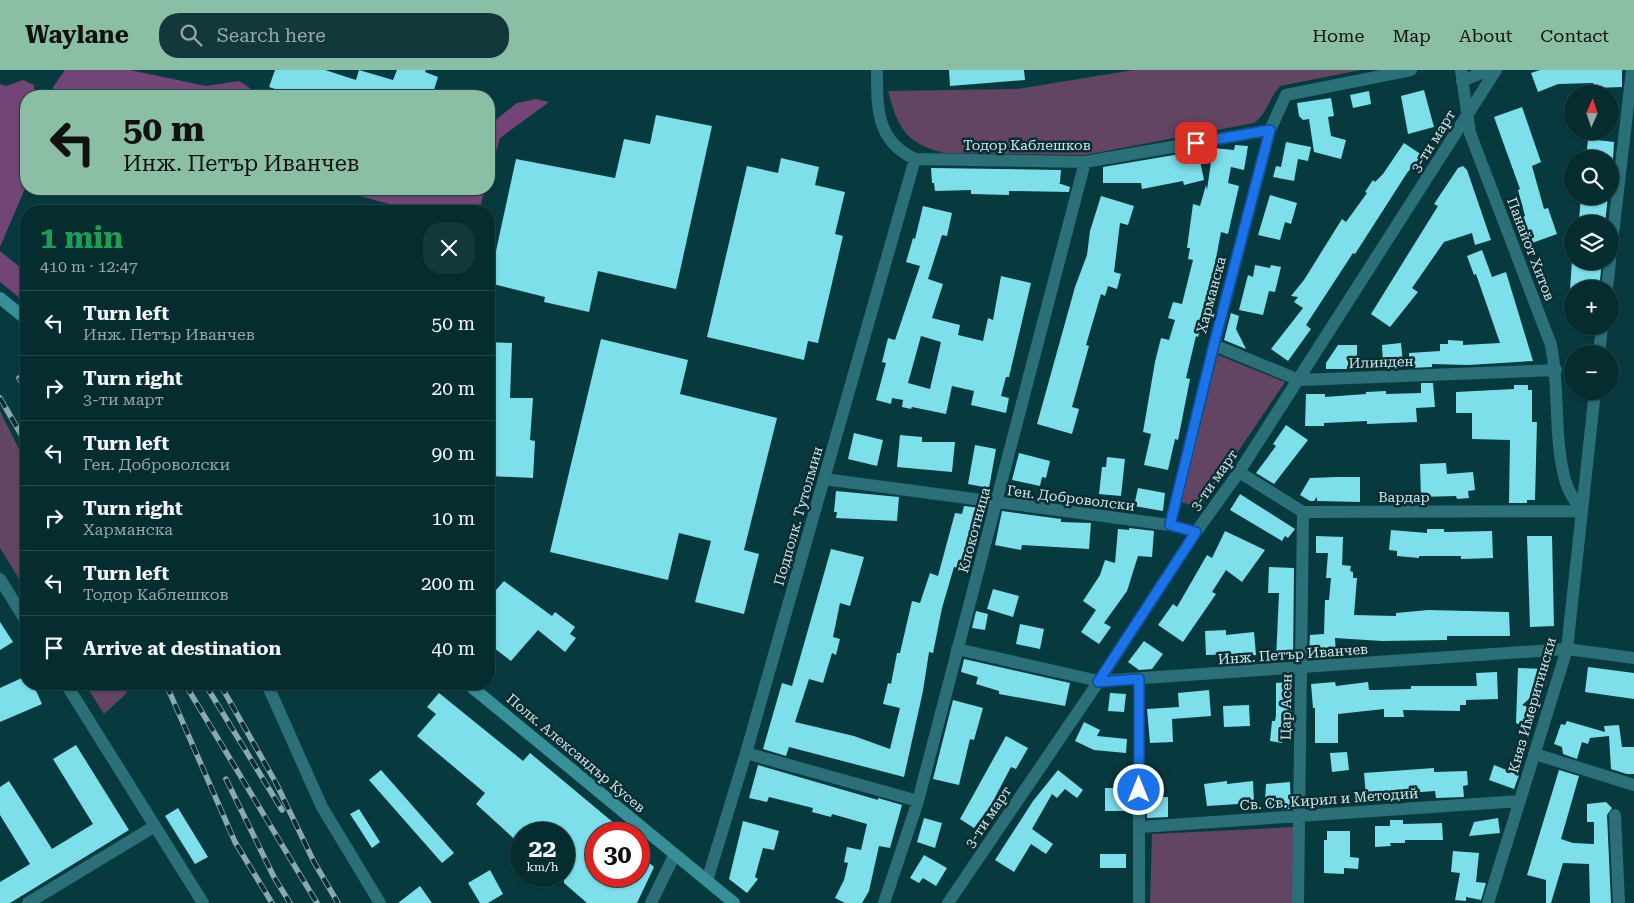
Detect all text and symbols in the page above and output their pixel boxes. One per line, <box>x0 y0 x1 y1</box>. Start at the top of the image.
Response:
search box <box>159 13 509 58</box>
text: Waylane <box>25 21 129 49</box>
icon: search <box>177 21 205 49</box>
text: Search here <box>217 24 326 47</box>
text: Home <box>1312 25 1364 46</box>
text: Map <box>1392 25 1431 46</box>
text: About <box>1459 25 1512 46</box>
text: Contact <box>1540 25 1609 46</box>
north arrow <box>1564 85 1619 140</box>
map controls <box>1564 85 1619 400</box>
street label: 3-ти март <box>1407 107 1459 175</box>
text: 50 m <box>123 109 205 150</box>
icon: left <box>40 110 105 175</box>
pin <box>1175 122 1217 164</box>
icon: arrive <box>1182 129 1210 157</box>
street label: Тодор Каблешков <box>963 137 1091 153</box>
button: search <box>1564 150 1619 205</box>
text: Инж. Петър Иванчев <box>123 151 359 176</box>
street label: Панайот Хитов <box>1504 195 1558 303</box>
button: layers <box>1564 215 1619 270</box>
text: 1 min <box>40 220 123 255</box>
button: close <box>423 222 475 274</box>
street label: Харманска <box>1193 254 1229 335</box>
text: 410 m · 12:47 <box>40 257 138 276</box>
button: + <box>1564 280 1619 335</box>
text: Turn left <box>83 302 169 325</box>
icon: left <box>40 309 68 337</box>
text: 50 m <box>432 312 475 335</box>
text: Инж. Петър Иванчев <box>83 325 255 344</box>
button: − <box>1564 345 1619 400</box>
street label: Илинден <box>1348 353 1414 371</box>
text: Turn right <box>83 367 183 390</box>
icon: right <box>40 374 68 402</box>
text: 20 m <box>432 377 475 400</box>
text: 3-ти март <box>83 390 164 409</box>
text: Turn left <box>83 432 169 455</box>
icon: left <box>40 439 68 467</box>
text: 90 m <box>432 442 475 465</box>
street label: Подполк. Тутолмин <box>770 445 826 587</box>
street label: 3-ти март <box>1187 446 1241 514</box>
text: Ген. Доброволски <box>83 455 230 474</box>
street label: Ген. Доброволски <box>1006 482 1136 514</box>
street label: Клокотница <box>955 485 993 574</box>
street label: Вардар <box>1378 489 1430 505</box>
text: Turn right <box>83 497 183 520</box>
icon: right <box>40 504 68 532</box>
text: 10 m <box>432 507 475 530</box>
text: Харманска <box>83 520 173 539</box>
text: Turn left <box>83 562 169 585</box>
icon: left <box>40 569 68 597</box>
text: 200 m <box>421 572 475 595</box>
text: Тодор Каблешков <box>83 585 229 604</box>
icon: arrive <box>40 634 68 662</box>
street label: Княз Имеритински <box>1505 635 1559 775</box>
text: Arrive at destination <box>83 637 281 660</box>
text: 40 m <box>432 637 475 660</box>
street label: Инж. Петър Иванчев <box>1217 641 1369 667</box>
street label: Цар Асен <box>1277 674 1295 740</box>
street label: Полк. Александър Кусев <box>504 690 648 816</box>
position arrow <box>1112 763 1164 815</box>
street label: 3-ти март <box>962 783 1014 851</box>
street label: Св. Св. Кирил и Методий <box>1239 785 1419 813</box>
speed limit sign: 30 <box>585 822 650 887</box>
text: 22 <box>528 834 557 863</box>
text: km/h <box>526 860 559 874</box>

